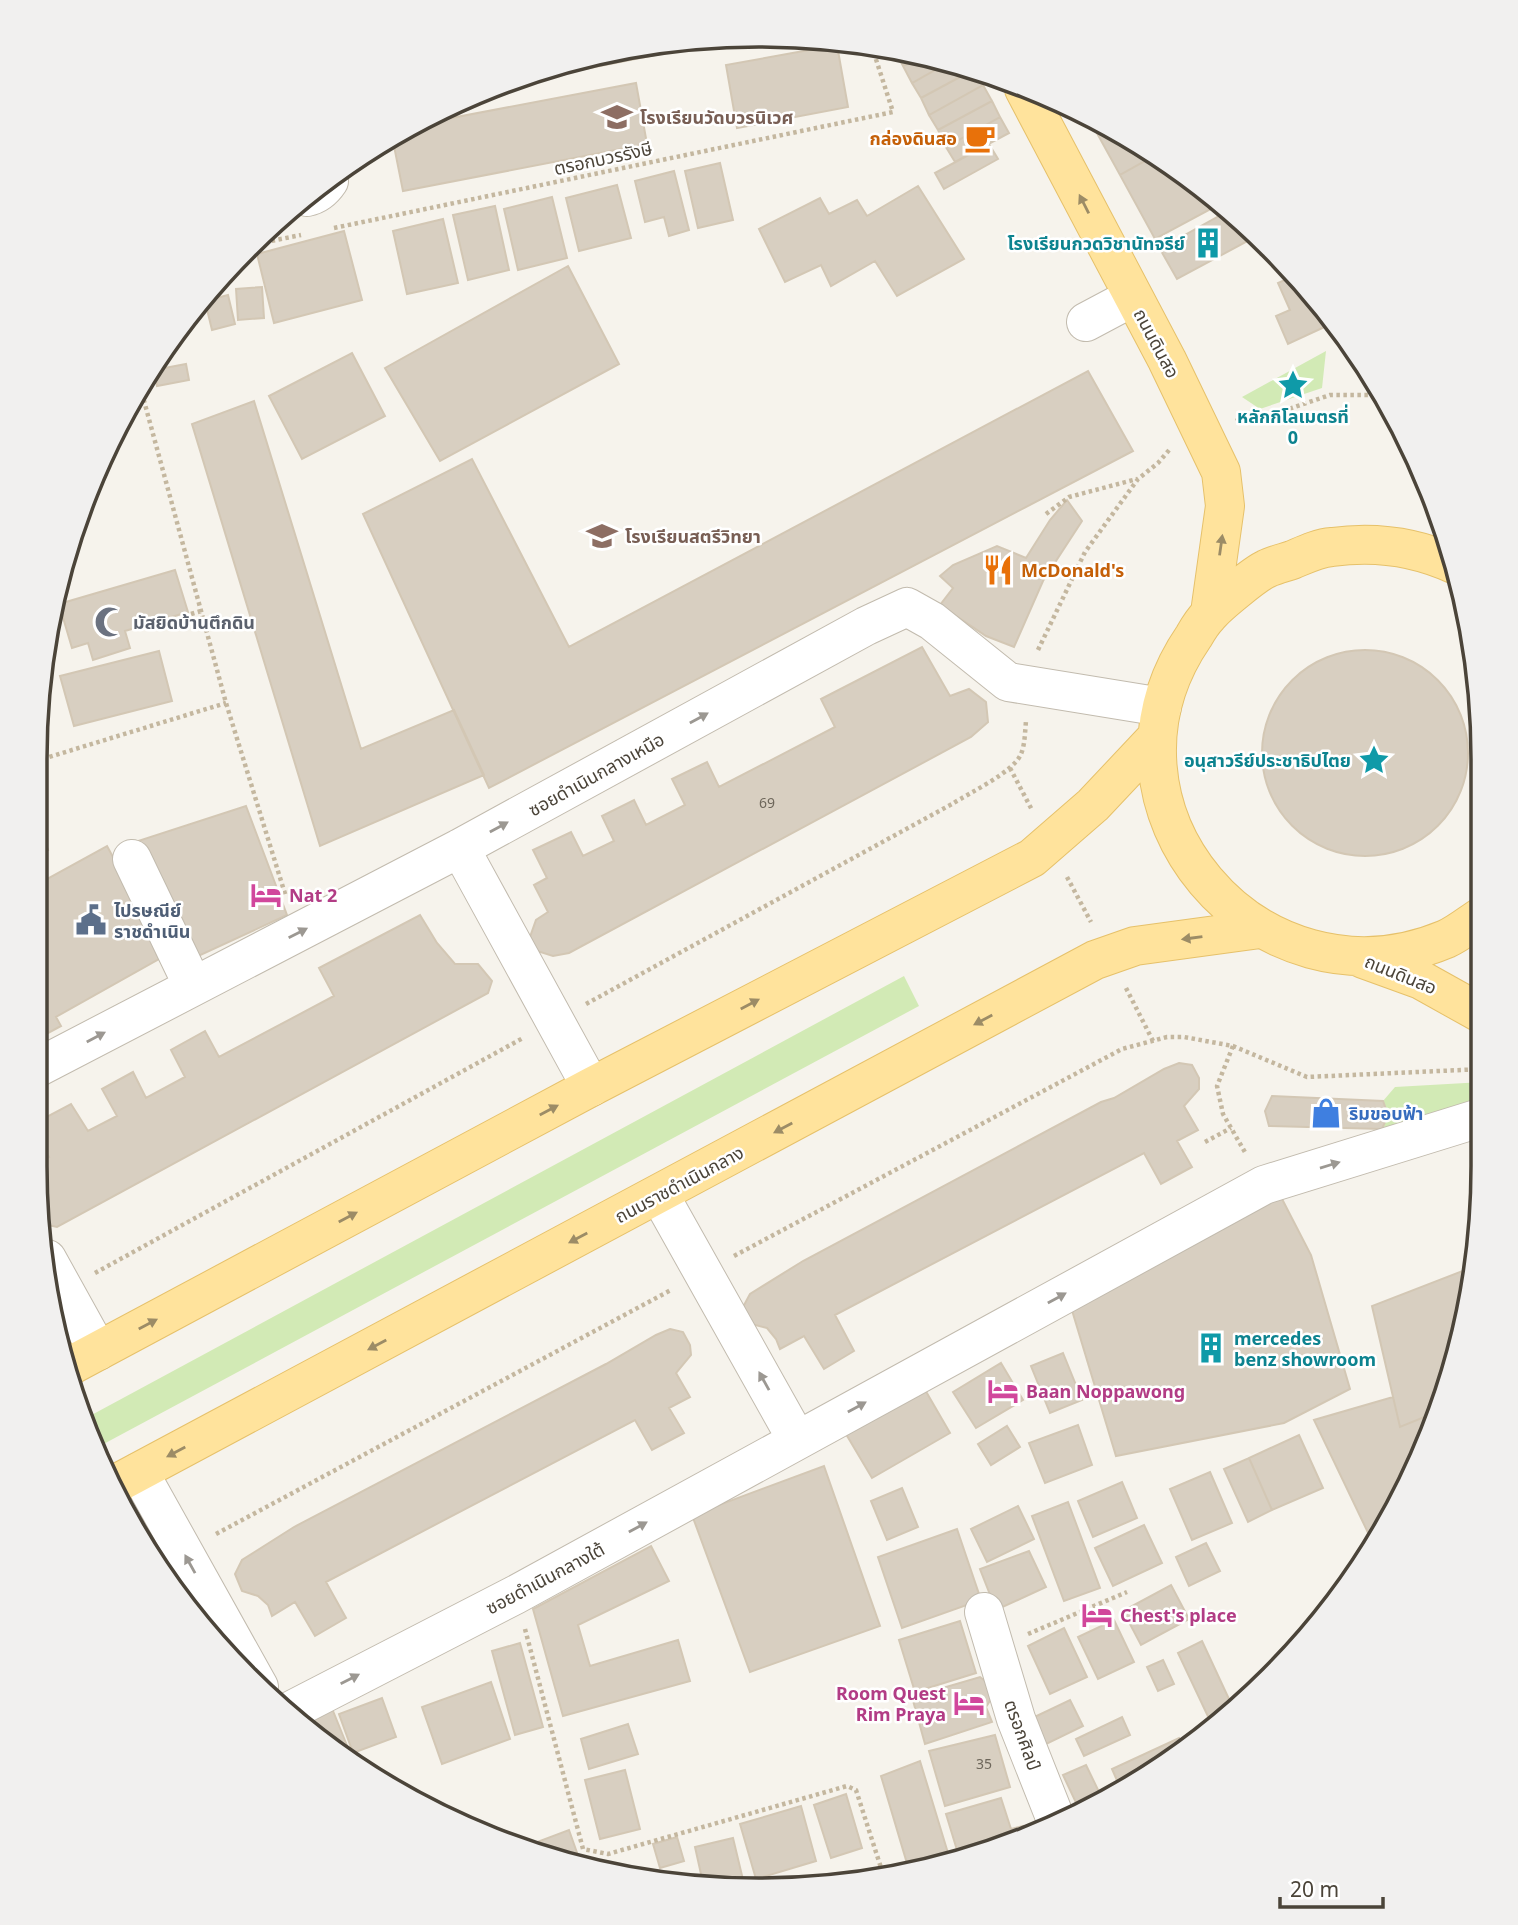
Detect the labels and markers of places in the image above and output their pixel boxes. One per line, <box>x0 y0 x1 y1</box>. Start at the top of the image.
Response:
school or university icon: โรงเรียนวัดบวรนิเวศ <box>600 100 634 134</box>
place label: โรงเรียนวัดบวรนิเวศ <box>640 105 794 129</box>
cafe icon: กล่องดินสอ <box>963 121 997 155</box>
place label: กล่องดินสอ <box>869 126 957 150</box>
building icon: โรงเรียนกวดวิชานัทจรีย์ <box>1191 226 1225 260</box>
place label: โรงเรียนกวดวิชานัทจรีย์ <box>1007 231 1185 255</box>
place icon: หลักกิโลเมตรที่ 0 <box>1276 368 1310 402</box>
place label: หลักกิโลเมตรที่ 0 <box>1237 404 1349 449</box>
school or university icon: โรงเรียนสตรีวิทยา <box>585 519 619 553</box>
place label: โรงเรียนสตรีวิทยา <box>625 524 761 548</box>
restaurant icon: McDonald's <box>981 553 1015 587</box>
place label: McDonald's <box>1021 558 1124 582</box>
mosque icon: มัสยิดบ้านตึกดิน <box>93 605 127 639</box>
place label: มัสยิดบ้านตึกดิน <box>133 610 255 634</box>
place icon: อนุสาวรีย์ประชาธิปไตย <box>1357 743 1391 777</box>
place label: อนุสาวรีย์ประชาธิปไตย <box>1184 748 1351 772</box>
hotel icon: Nat 2 <box>249 878 283 912</box>
place label: Nat 2 <box>289 883 337 907</box>
place label: ไปรษณีย์ ราชดำเนิน <box>114 898 190 943</box>
public building icon: ไปรษณีย์ ราชดำเนิน <box>74 903 108 937</box>
shop icon: ริมขอบฟ้า <box>1309 1096 1343 1130</box>
place label: ริมขอบฟ้า <box>1349 1101 1423 1125</box>
place label: mercedes benz showroom <box>1234 1326 1376 1371</box>
building icon: mercedes benz showroom <box>1194 1331 1228 1365</box>
hotel icon: Baan Noppawong <box>986 1374 1020 1408</box>
place label: Baan Noppawong <box>1026 1379 1185 1403</box>
hotel icon: Chest's place <box>1080 1598 1114 1632</box>
place label: Chest's place <box>1120 1603 1237 1627</box>
place label: Room Quest Rim Praya <box>836 1681 946 1726</box>
hotel icon: Room Quest Rim Praya <box>952 1686 986 1720</box>

